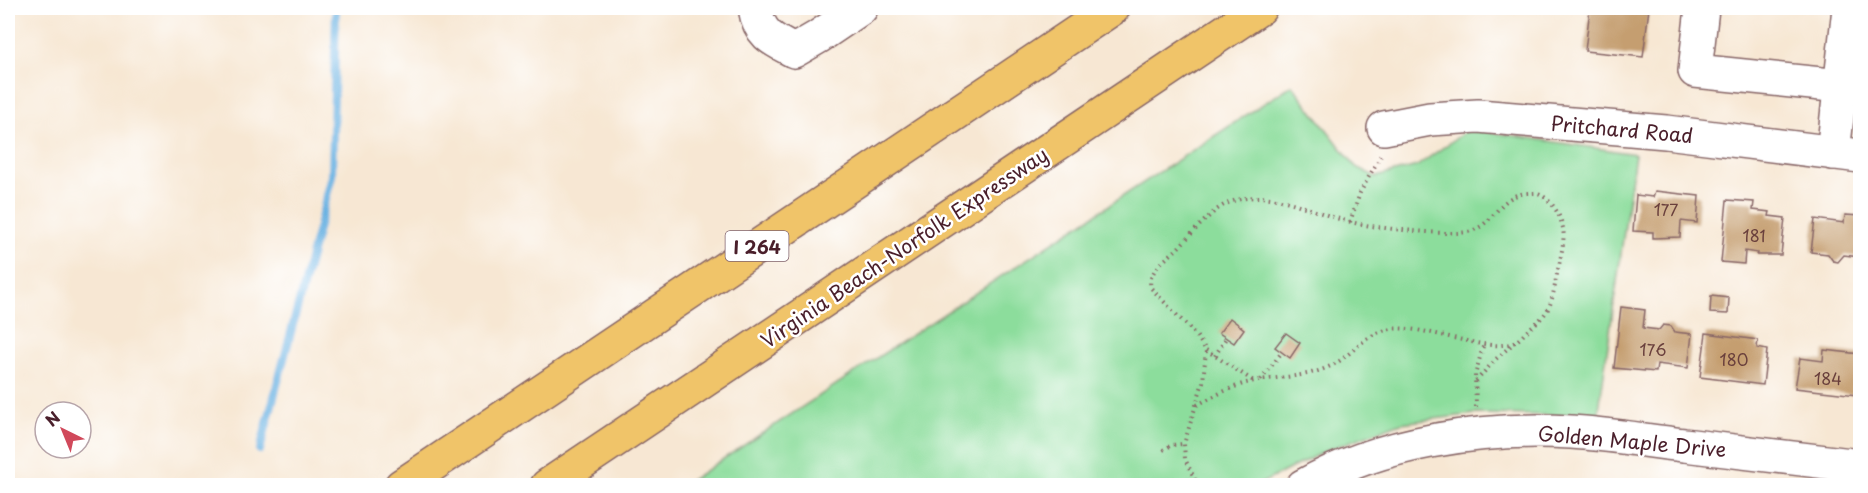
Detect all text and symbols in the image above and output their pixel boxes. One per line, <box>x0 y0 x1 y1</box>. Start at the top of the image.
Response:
street label: Pritchard Road <box>1549 108 1695 150</box>
street label: Virginia Beach-Norfolk Expressway <box>754 139 1054 355</box>
house number: 177 <box>1654 197 1678 221</box>
house number: 181 <box>1742 223 1766 247</box>
road number: I 264 <box>726 231 789 261</box>
house number: 176 <box>1640 337 1666 361</box>
house number: 180 <box>1720 347 1748 371</box>
house number: 184 <box>1814 366 1842 390</box>
north arrow <box>33 400 93 460</box>
text: N <box>39 405 65 431</box>
street label: Golden Maple Drive <box>1537 418 1727 464</box>

